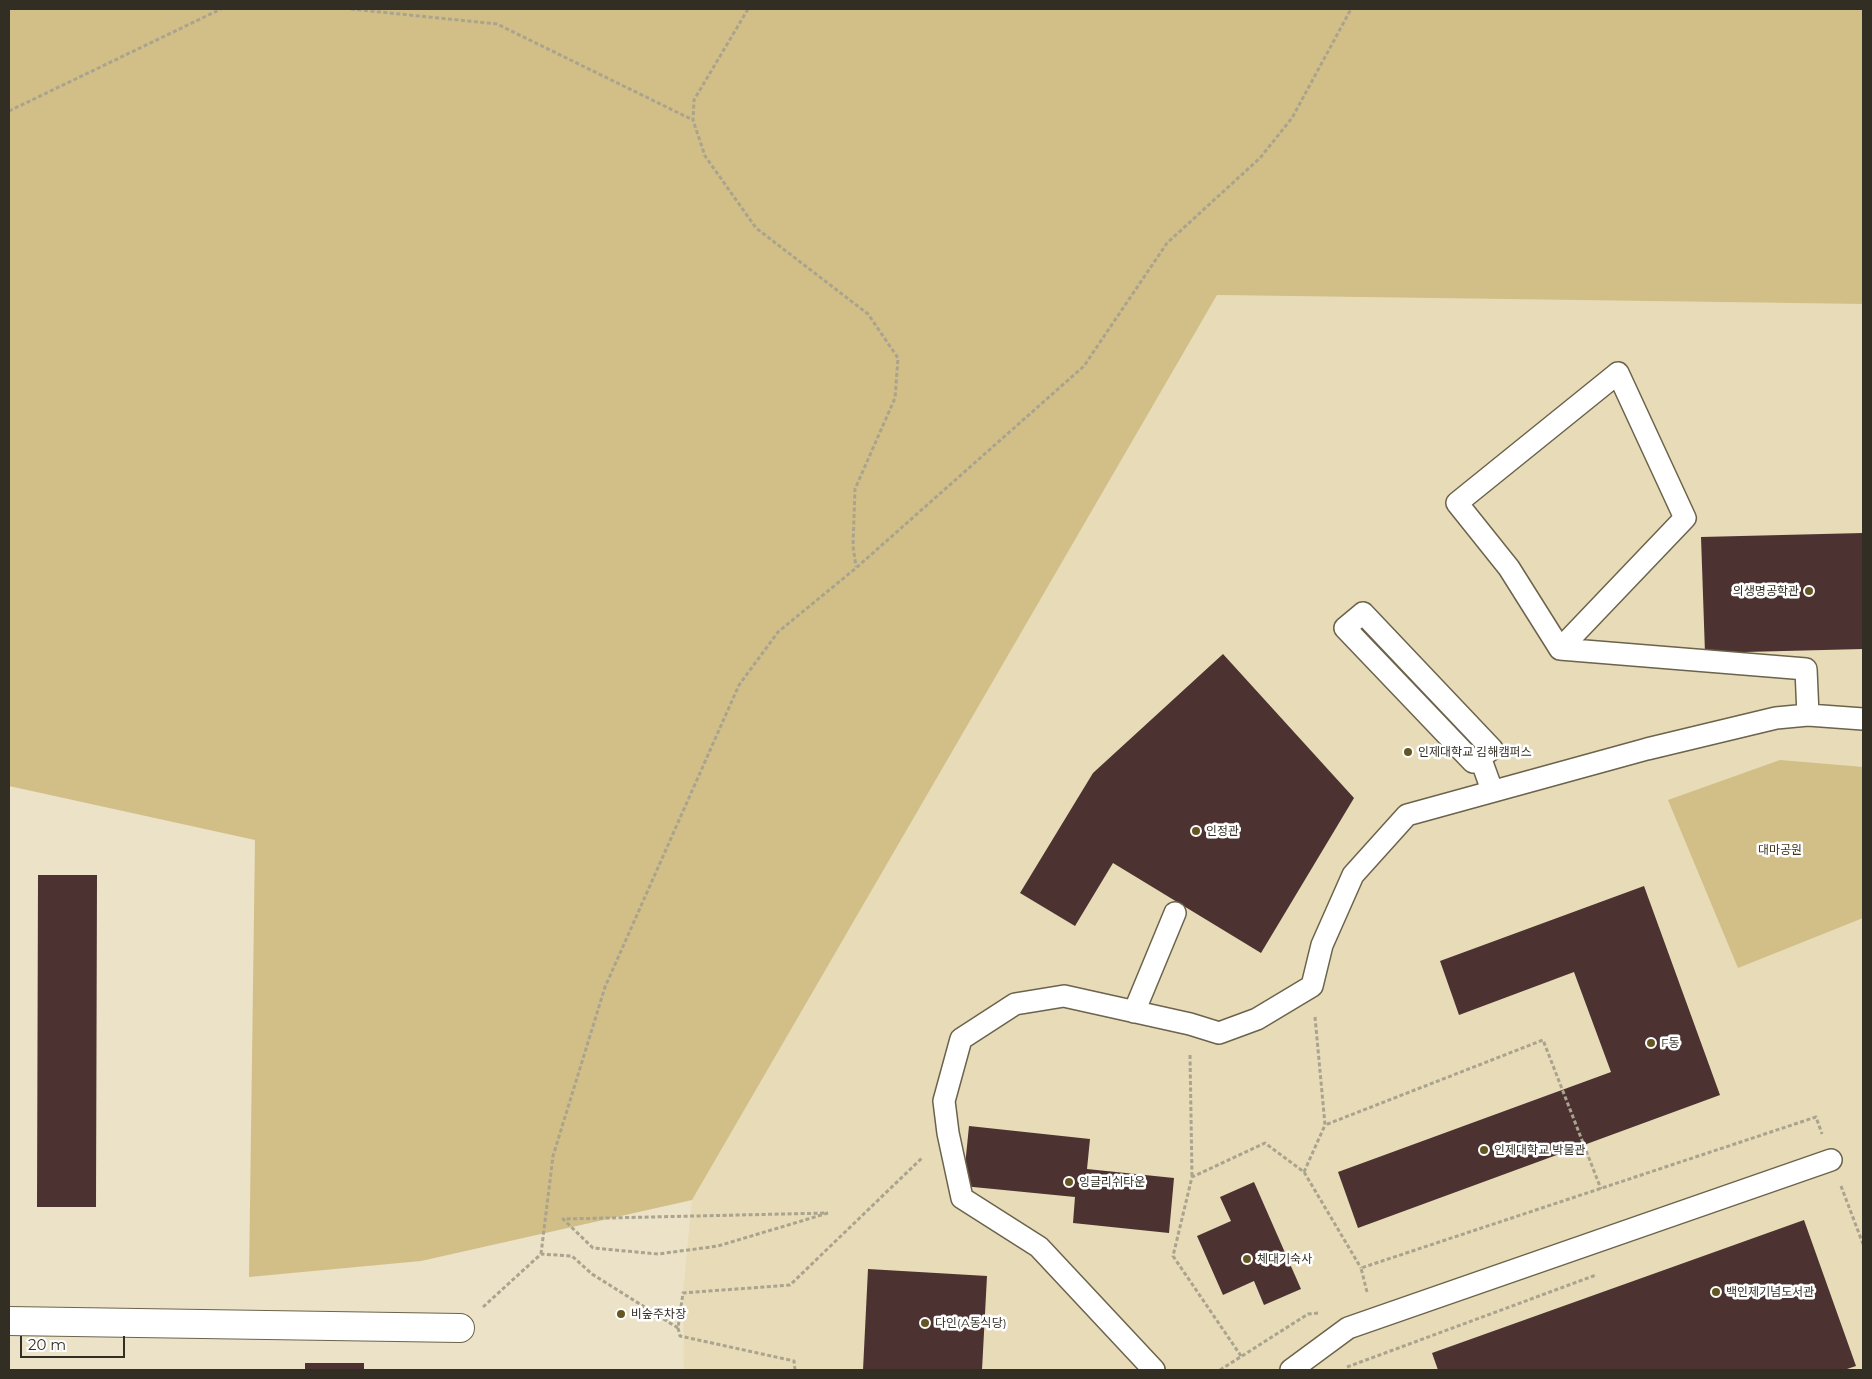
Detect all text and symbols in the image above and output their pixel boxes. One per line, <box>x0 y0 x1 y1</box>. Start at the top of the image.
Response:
place label: 의생명공학관 <box>1733 584 1799 598</box>
marker: 의생명공학관 <box>1803 585 1815 597</box>
place label: 인제대학교 김해캠퍼스 <box>1418 745 1532 759</box>
marker: 인제대학교 김해캠퍼스 <box>1402 746 1414 758</box>
place label: 인정관 <box>1206 824 1239 838</box>
marker: 인정관 <box>1190 825 1202 837</box>
park label: 대마공원 <box>1758 843 1802 857</box>
place label: F동 <box>1661 1036 1680 1050</box>
marker: F동 <box>1645 1037 1657 1049</box>
place label: 인제대학교 박물관 <box>1494 1143 1585 1157</box>
marker: 인제대학교 박물관 <box>1478 1144 1490 1156</box>
place label: 잉글리쉬타운 <box>1079 1175 1145 1189</box>
marker: 잉글리쉬타운 <box>1063 1176 1075 1188</box>
place label: 체대기숙사 <box>1257 1252 1312 1266</box>
marker: 체대기숙사 <box>1241 1253 1253 1265</box>
place label: 백인제기념도서관 <box>1726 1285 1814 1299</box>
marker: 백인제기념도서관 <box>1710 1286 1722 1298</box>
place label: 비숲주차장 <box>631 1307 686 1321</box>
marker: 비숲주차장 <box>615 1308 627 1320</box>
place label: 다인(A동식당) <box>935 1316 1007 1330</box>
marker: 다인(A동식당) <box>919 1317 931 1329</box>
scale bar <box>22 1326 128 1358</box>
text: 20 m <box>28 1335 66 1354</box>

